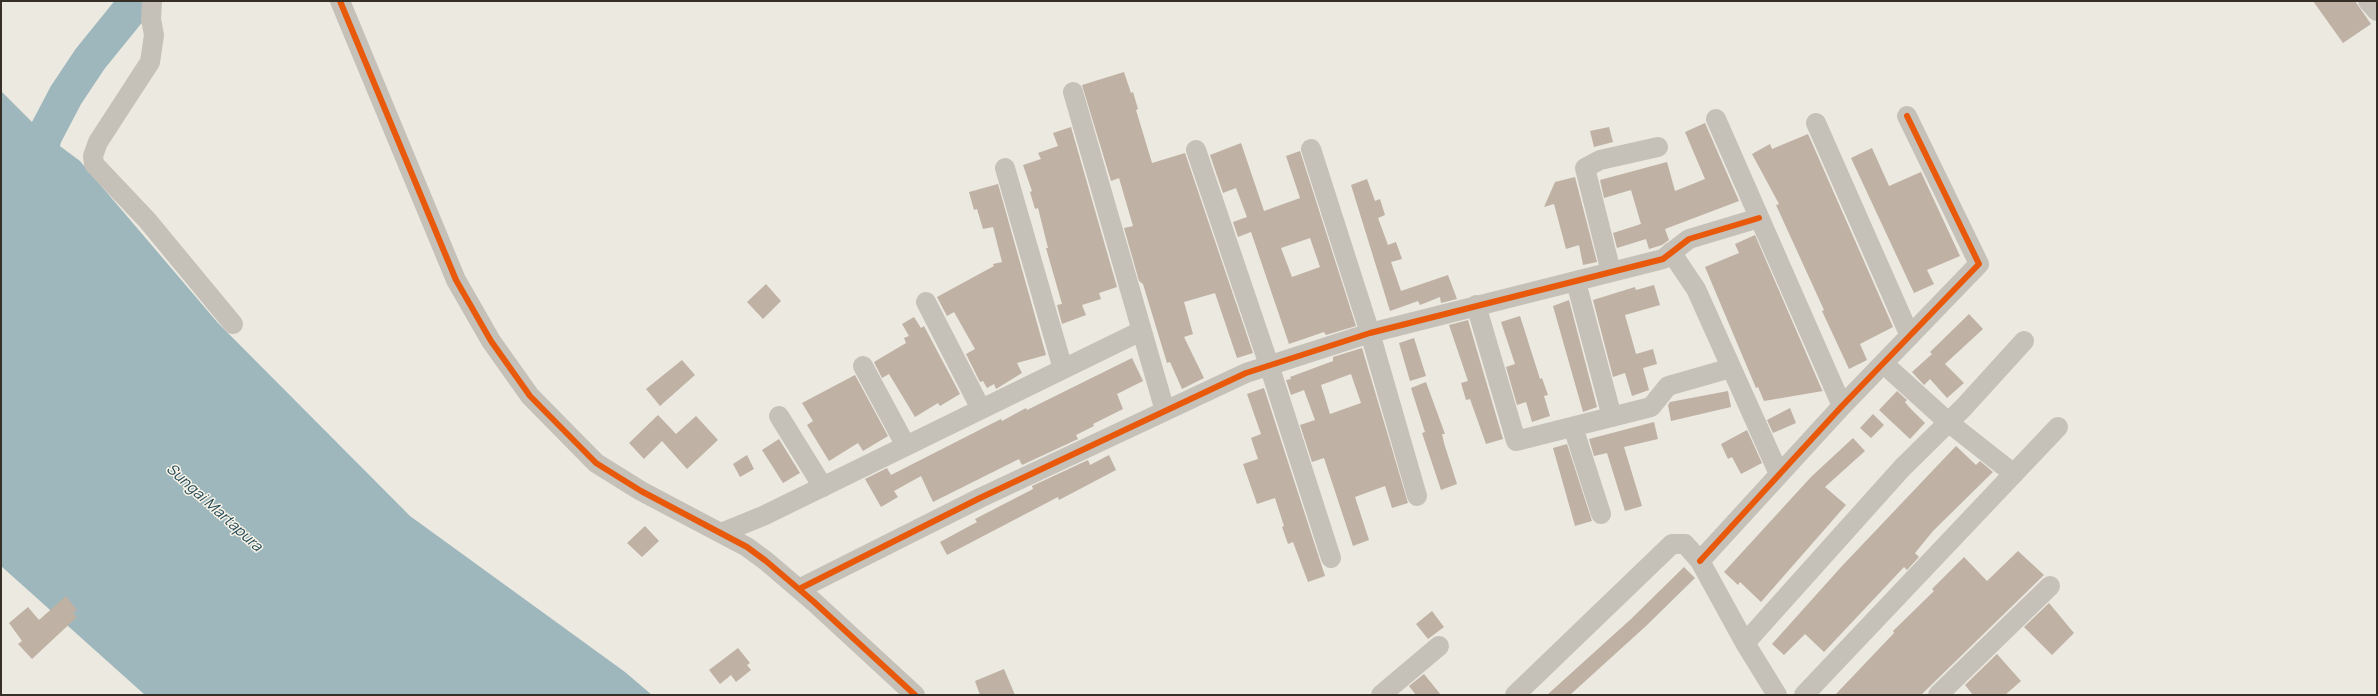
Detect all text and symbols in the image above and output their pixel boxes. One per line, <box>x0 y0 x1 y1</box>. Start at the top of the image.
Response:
water label: Sungai Martapura <box>162 460 266 556</box>

